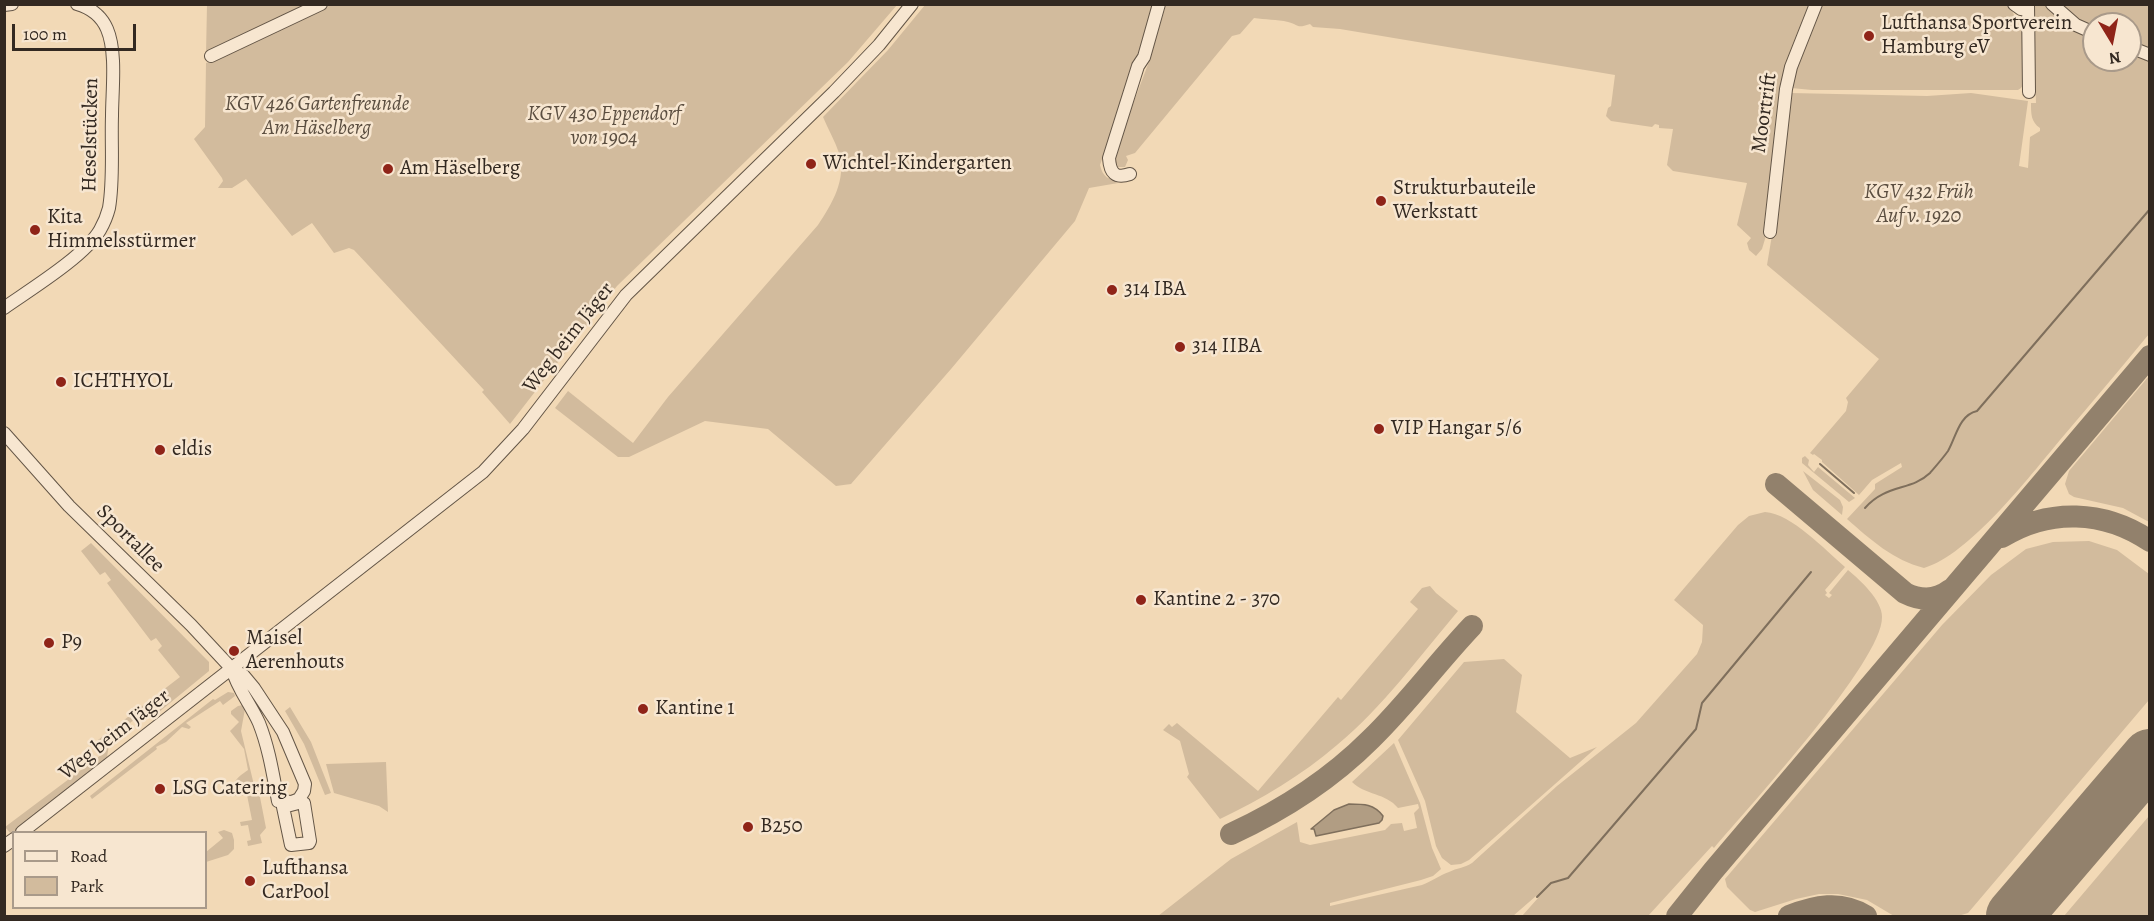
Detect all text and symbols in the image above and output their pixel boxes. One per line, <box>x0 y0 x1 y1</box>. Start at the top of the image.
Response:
place label: Lufthansa Sportverein Hamburg eV <box>1881 11 2072 61</box>
scale bar <box>15 12 140 50</box>
north arrow <box>2082 12 2142 72</box>
text: 100 m <box>23 22 67 46</box>
marker: Lufthansa Sportverein Hamburg eV <box>1862 29 1876 43</box>
text: N <box>2107 46 2122 70</box>
street label: Moortrift <box>1747 71 1783 155</box>
street label: Heselstücken <box>77 78 105 192</box>
park label: KGV 426 Gartenfreunde Am Häselberg <box>225 92 409 142</box>
park label: KGV 430 Eppendorf von 1904 <box>527 102 681 152</box>
place label: Wichtel-Kindergarten <box>823 151 1012 177</box>
place label: Am Häselberg <box>400 156 520 182</box>
marker: Wichtel-Kindergarten <box>804 157 818 171</box>
marker: Am Häselberg <box>381 162 395 176</box>
place label: Strukturbauteile Werkstatt <box>1393 176 1536 226</box>
park label: KGV 432 Früh Auf v. 1920 <box>1864 180 1974 230</box>
marker: Strukturbauteile Werkstatt <box>1374 194 1388 208</box>
place label: Kita Himmelsstürmer <box>47 205 196 255</box>
marker: Kita Himmelsstürmer <box>28 223 42 237</box>
place label: 314 IBA <box>1124 277 1186 303</box>
street label: Weg beim Jäger <box>518 278 620 398</box>
marker: 314 IBA <box>1105 283 1119 297</box>
place label: 314 IIBA <box>1192 334 1262 360</box>
marker: 314 IIBA <box>1173 340 1187 354</box>
place label: ICHTHYOL <box>73 369 172 395</box>
marker: ICHTHYOL <box>54 375 68 389</box>
place label: VIP Hangar 5/6 <box>1391 416 1522 442</box>
marker: VIP Hangar 5/6 <box>1372 422 1386 436</box>
place label: eldis <box>172 437 212 463</box>
marker: eldis <box>153 443 167 457</box>
street label: Sportallee <box>91 500 169 578</box>
place label: Kantine 2 - 370 <box>1153 587 1280 613</box>
marker: Kantine 2 - 370 <box>1134 593 1148 607</box>
place label: Maisel Aerenhouts <box>246 626 345 676</box>
place label: P9 <box>61 630 82 656</box>
marker: P9 <box>42 636 56 650</box>
marker: Maisel Aerenhouts <box>227 644 241 658</box>
street label: Weg beim Jäger <box>55 684 175 786</box>
place label: Kantine 1 <box>655 696 734 722</box>
marker: Kantine 1 <box>636 702 650 716</box>
place label: LSG Catering <box>172 776 287 802</box>
marker: LSG Catering <box>153 782 167 796</box>
place label: B250 <box>760 814 803 840</box>
marker: B250 <box>741 820 755 834</box>
legend <box>12 831 207 909</box>
text: Road <box>70 844 107 868</box>
place label: Lufthansa CarPool <box>262 856 348 906</box>
text: Park <box>70 874 104 898</box>
marker: Lufthansa CarPool <box>243 874 257 888</box>

